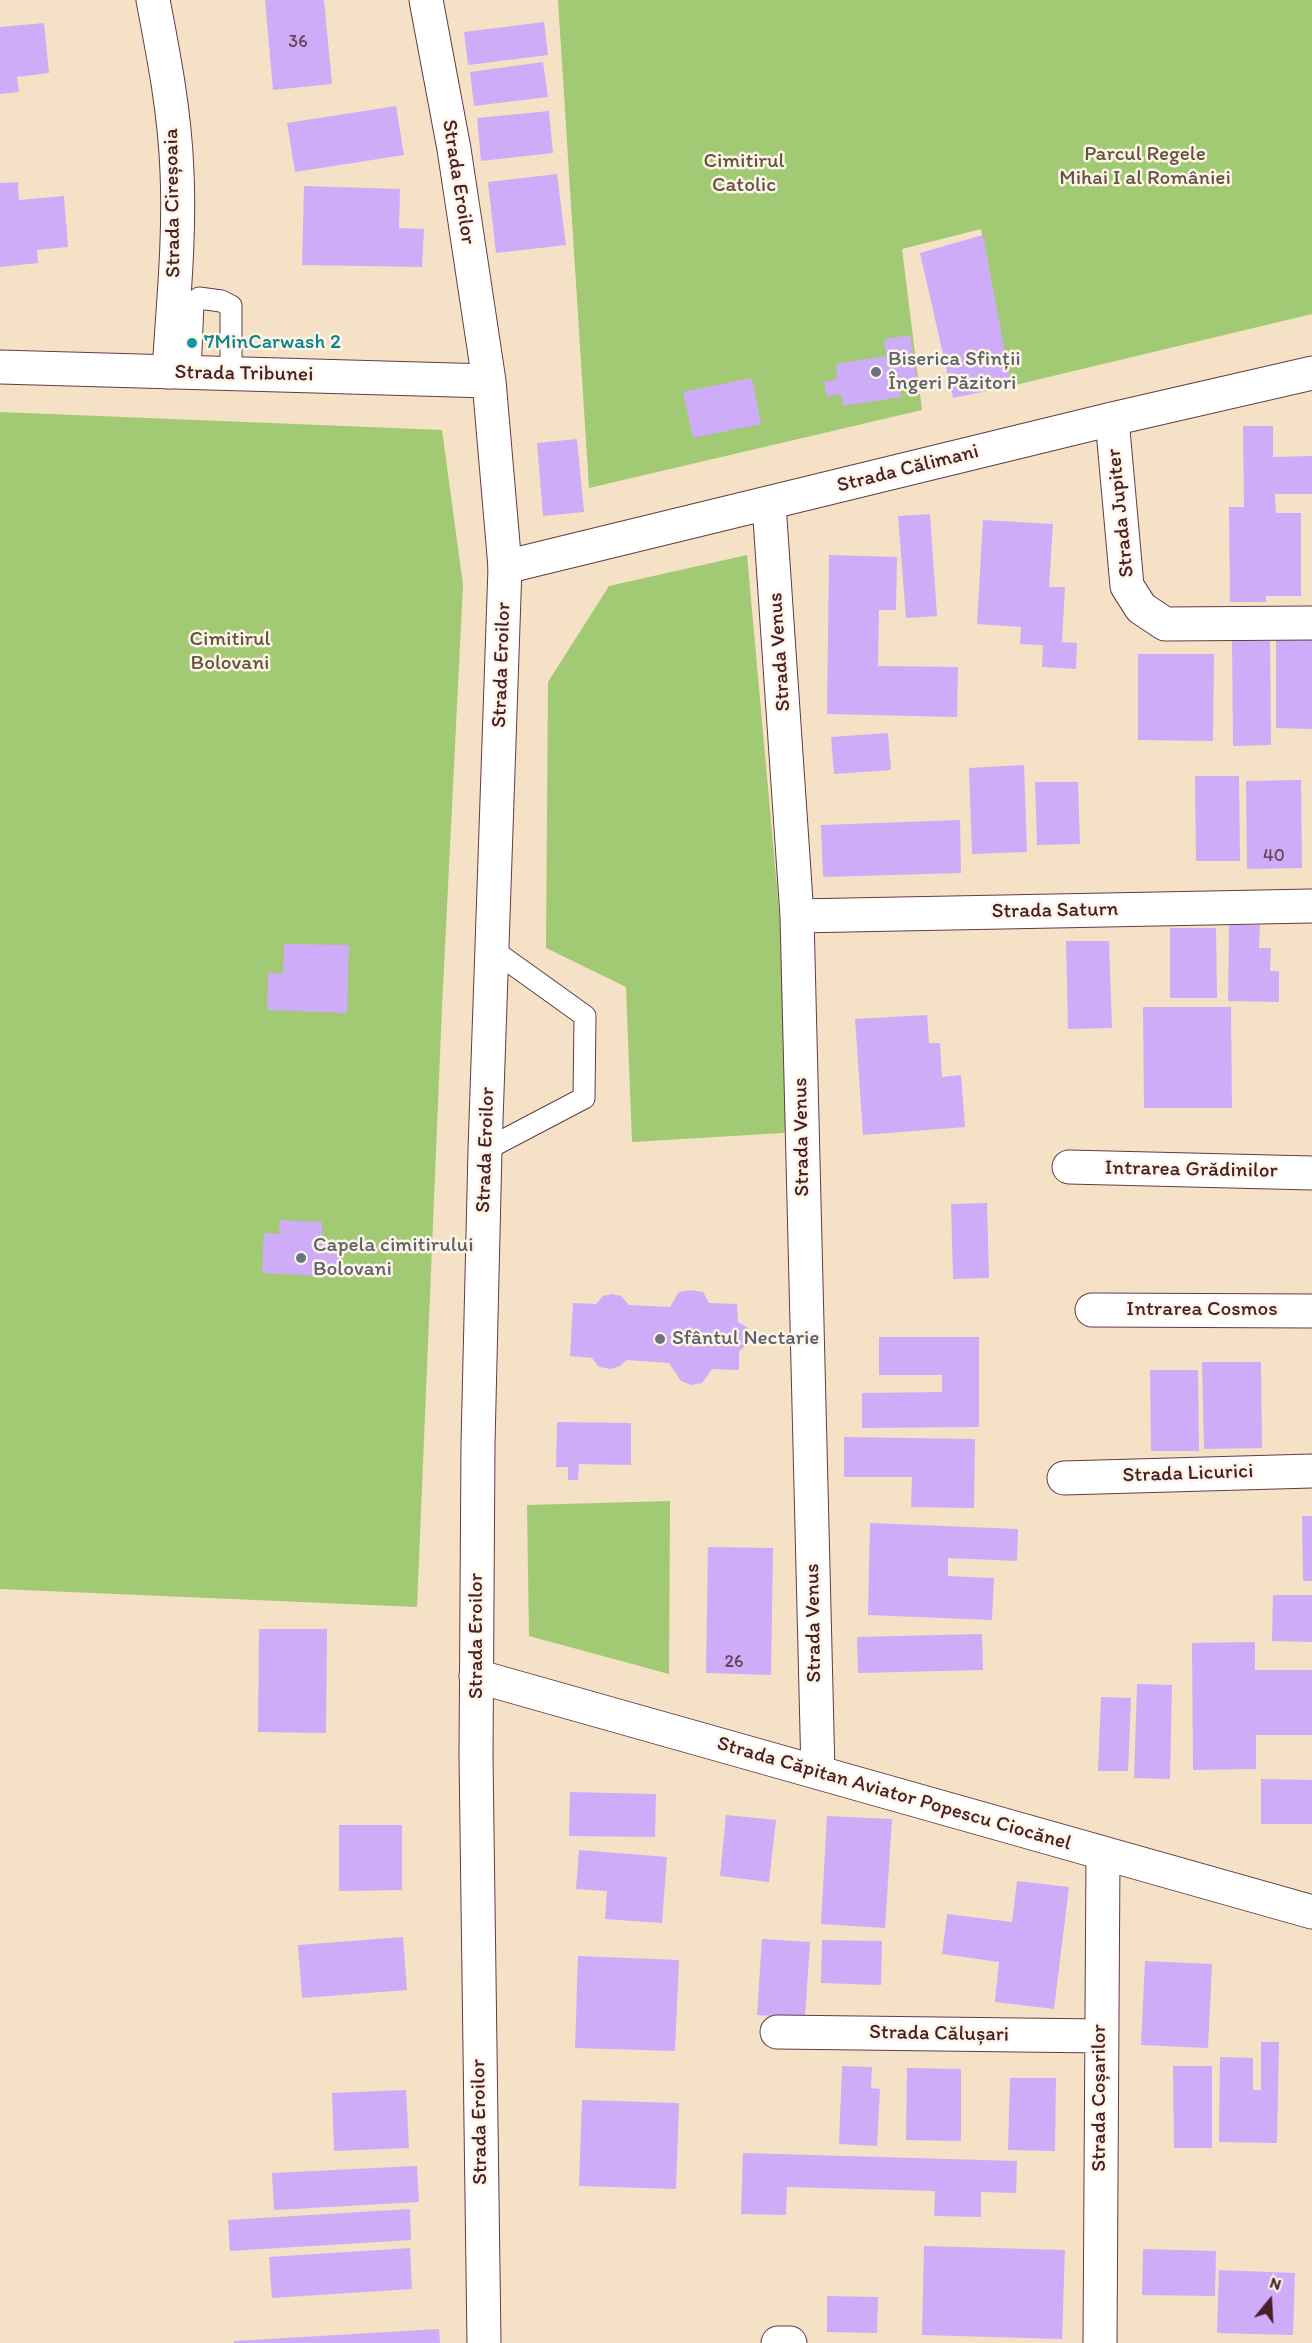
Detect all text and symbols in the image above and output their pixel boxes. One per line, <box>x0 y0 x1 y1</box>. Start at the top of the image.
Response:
house number: 36 <box>288 31 308 53</box>
street label: Strada Eroilor <box>436 118 480 246</box>
street label: Strada Cireșoaia <box>159 128 187 278</box>
park label: Parcul Regele Mihai I al României <box>1059 142 1231 192</box>
park label: Cimitirul Catolic <box>704 149 784 199</box>
place label: 7MinCarwash 2 <box>204 330 341 356</box>
marker: 7MinCarwash 2 <box>185 336 199 350</box>
place label: Biserica Sfinții Îngeri Păzitori <box>888 347 1021 397</box>
street label: Strada Tribunei <box>174 360 314 388</box>
marker: Biserica Sfinții Îngeri Păzitori <box>869 365 883 379</box>
street label: Strada Călimani <box>834 439 982 499</box>
street label: Strada Jupiter <box>1102 447 1140 579</box>
street label: Strada Venus <box>763 592 797 712</box>
street label: Strada Eroilor <box>487 602 517 728</box>
park label: Cimitirul Bolovani <box>190 627 270 677</box>
house number: 40 <box>1263 845 1285 867</box>
street label: Strada Saturn <box>991 897 1119 925</box>
street label: Strada Venus <box>788 1077 816 1197</box>
street label: Strada Eroilor <box>471 1087 501 1213</box>
street label: Intrarea Grădinilor <box>1104 1156 1278 1184</box>
place label: Capela cimitirului Bolovani <box>313 1233 474 1283</box>
marker: Capela cimitirului Bolovani <box>294 1251 308 1265</box>
street label: Intrarea Cosmos <box>1126 1297 1278 1323</box>
place label: Sfântul Nectarie <box>672 1326 819 1352</box>
marker: Sfântul Nectarie <box>653 1332 667 1346</box>
street label: Strada Licurici <box>1122 1459 1254 1489</box>
street label: Strada Venus <box>800 1563 828 1683</box>
street label: Strada Eroilor <box>464 1573 490 1699</box>
house number: 26 <box>725 1651 743 1673</box>
street label: Strada Căpitan Aviator Popescu Ciocănel <box>714 1731 1074 1857</box>
street label: Strada Călușari <box>869 2020 1009 2048</box>
street label: Strada Coșarilor <box>1087 2024 1113 2172</box>
street label: Strada Eroilor <box>466 2059 494 2185</box>
north arrow <box>1240 2271 1300 2331</box>
text: N <box>1268 2273 1284 2294</box>

